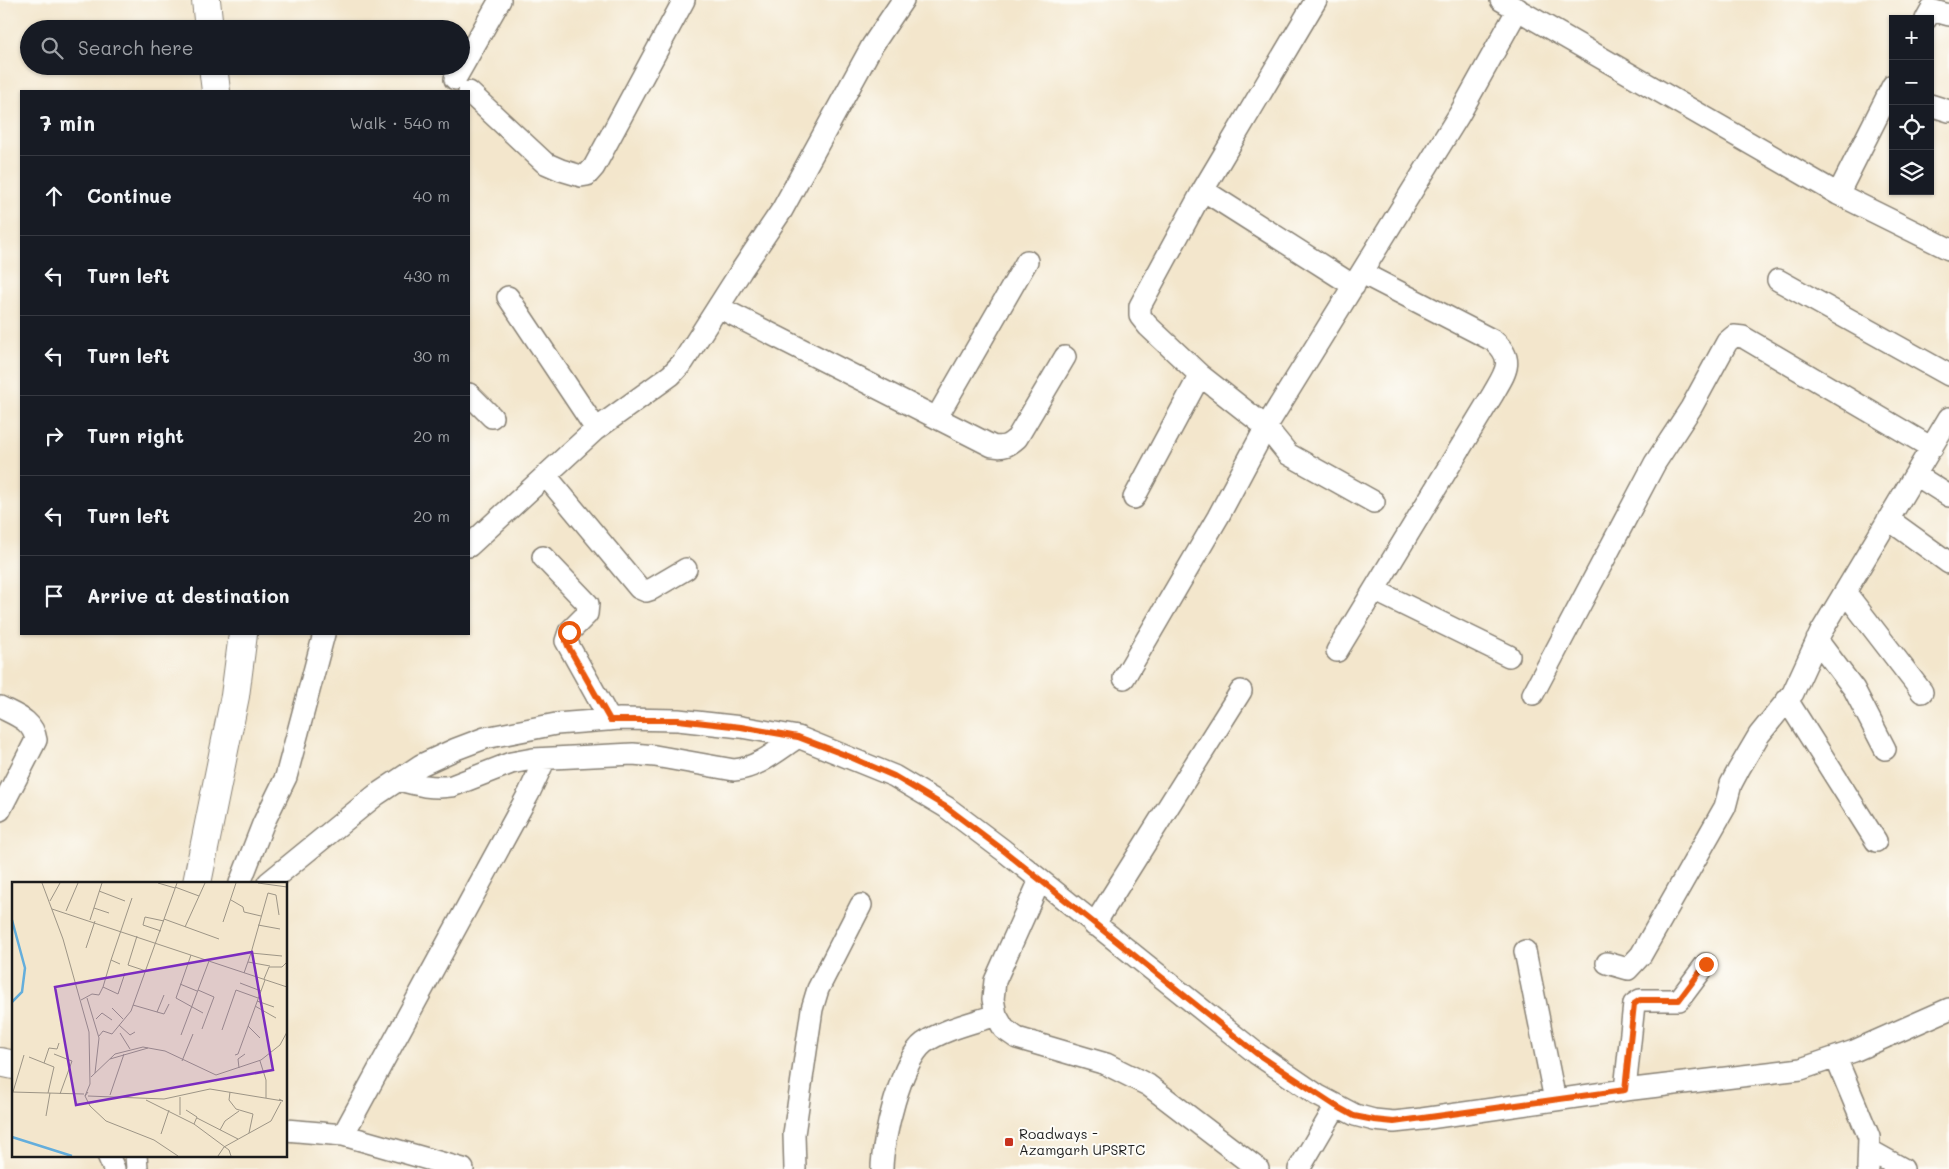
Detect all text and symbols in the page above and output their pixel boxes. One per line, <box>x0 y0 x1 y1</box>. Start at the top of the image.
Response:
map controls <box>1889 15 1934 195</box>
button: + <box>1889 15 1934 60</box>
search box <box>20 20 470 75</box>
icon: search <box>38 34 66 62</box>
text: Search here <box>78 35 194 60</box>
button: − <box>1889 60 1934 105</box>
button: locate <box>1889 105 1934 150</box>
text: 7 min <box>40 109 95 136</box>
text: Walk · 540 m <box>350 112 450 133</box>
button: layers <box>1889 150 1934 195</box>
icon: ahead <box>40 182 68 210</box>
text: Continue <box>87 183 172 208</box>
text: 40 m <box>413 185 450 206</box>
icon: left <box>40 262 68 290</box>
text: Turn left <box>87 263 170 288</box>
text: 430 m <box>403 265 450 286</box>
icon: left <box>40 342 68 370</box>
text: Turn left <box>87 343 170 368</box>
text: 30 m <box>413 345 450 366</box>
icon: right <box>40 422 68 450</box>
text: Turn right <box>87 423 184 448</box>
text: 20 m <box>413 425 450 446</box>
icon: left <box>40 502 68 530</box>
text: Turn left <box>87 503 170 528</box>
text: 20 m <box>413 505 450 526</box>
icon: arrive <box>40 582 68 610</box>
text: Arrive at destination <box>87 583 290 608</box>
route start <box>558 621 581 644</box>
inset map <box>12 882 288 1156</box>
route end <box>1695 953 1718 976</box>
place label: Roadways - Azamgarh UPSRTC <box>1019 1124 1145 1159</box>
marker: Roadways - Azamgarh UPSRTC <box>1003 1136 1015 1148</box>

